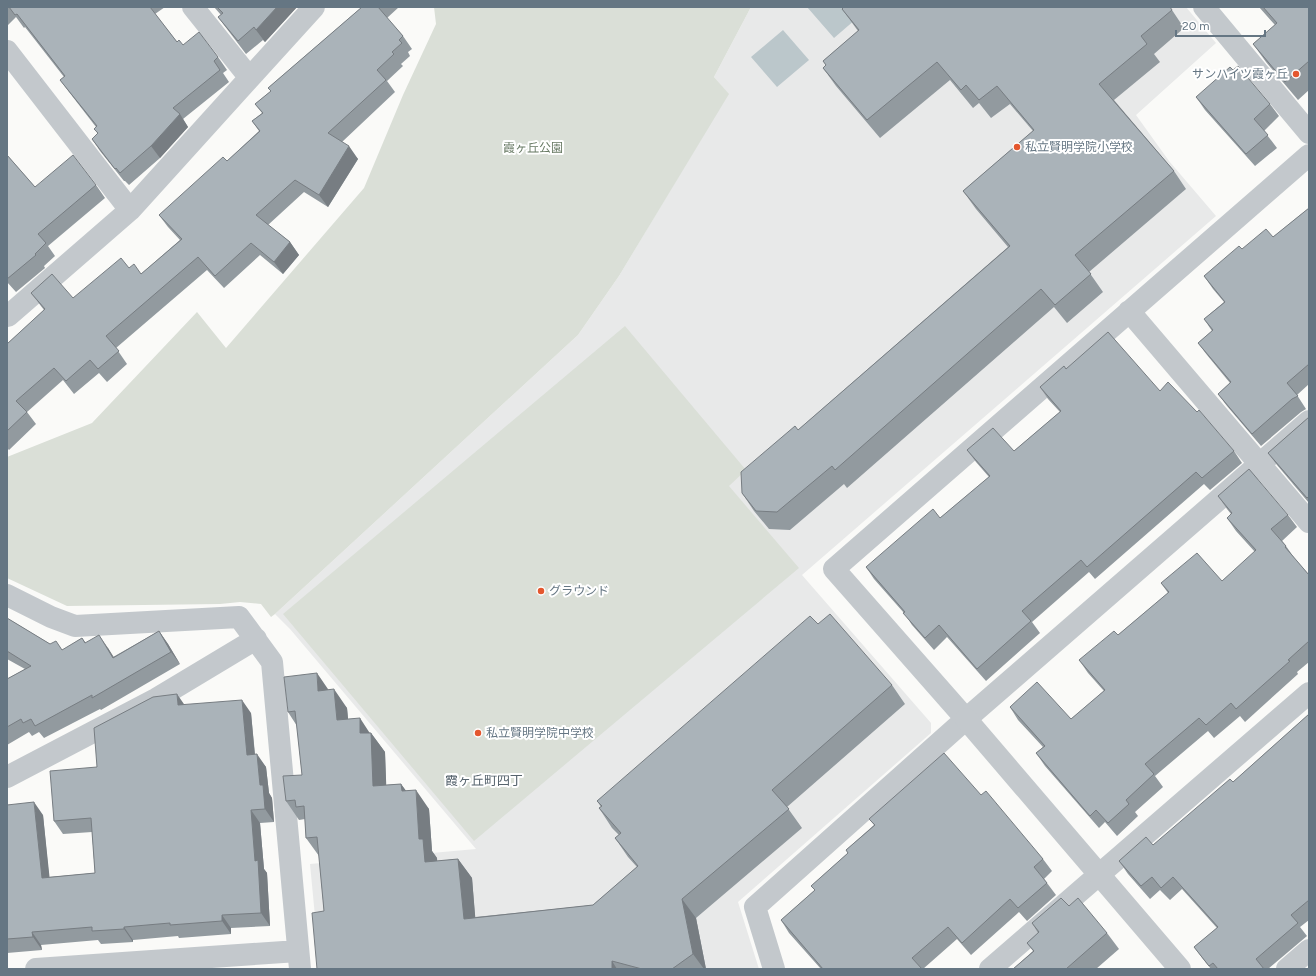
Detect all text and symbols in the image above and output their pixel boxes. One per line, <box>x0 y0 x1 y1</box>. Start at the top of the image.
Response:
scale bar <box>1176 12 1265 38</box>
text: 20 m <box>1182 19 1210 33</box>
place label: サンハイツ霞ヶ丘 <box>1192 67 1288 81</box>
marker: サンハイツ霞ヶ丘 <box>1291 69 1301 79</box>
place label: 私立賢明学院小学校 <box>1025 140 1133 154</box>
park label: 霞ヶ丘公園 <box>503 141 563 155</box>
marker: 私立賢明学院小学校 <box>1012 142 1022 152</box>
place label: グラウンド <box>549 584 609 598</box>
marker: グラウンド <box>536 586 546 596</box>
place label: 私立賢明学院中学校 <box>486 726 594 740</box>
marker: 私立賢明学院中学校 <box>473 728 483 738</box>
district label: 霞ヶ丘町四丁 <box>445 773 523 788</box>

